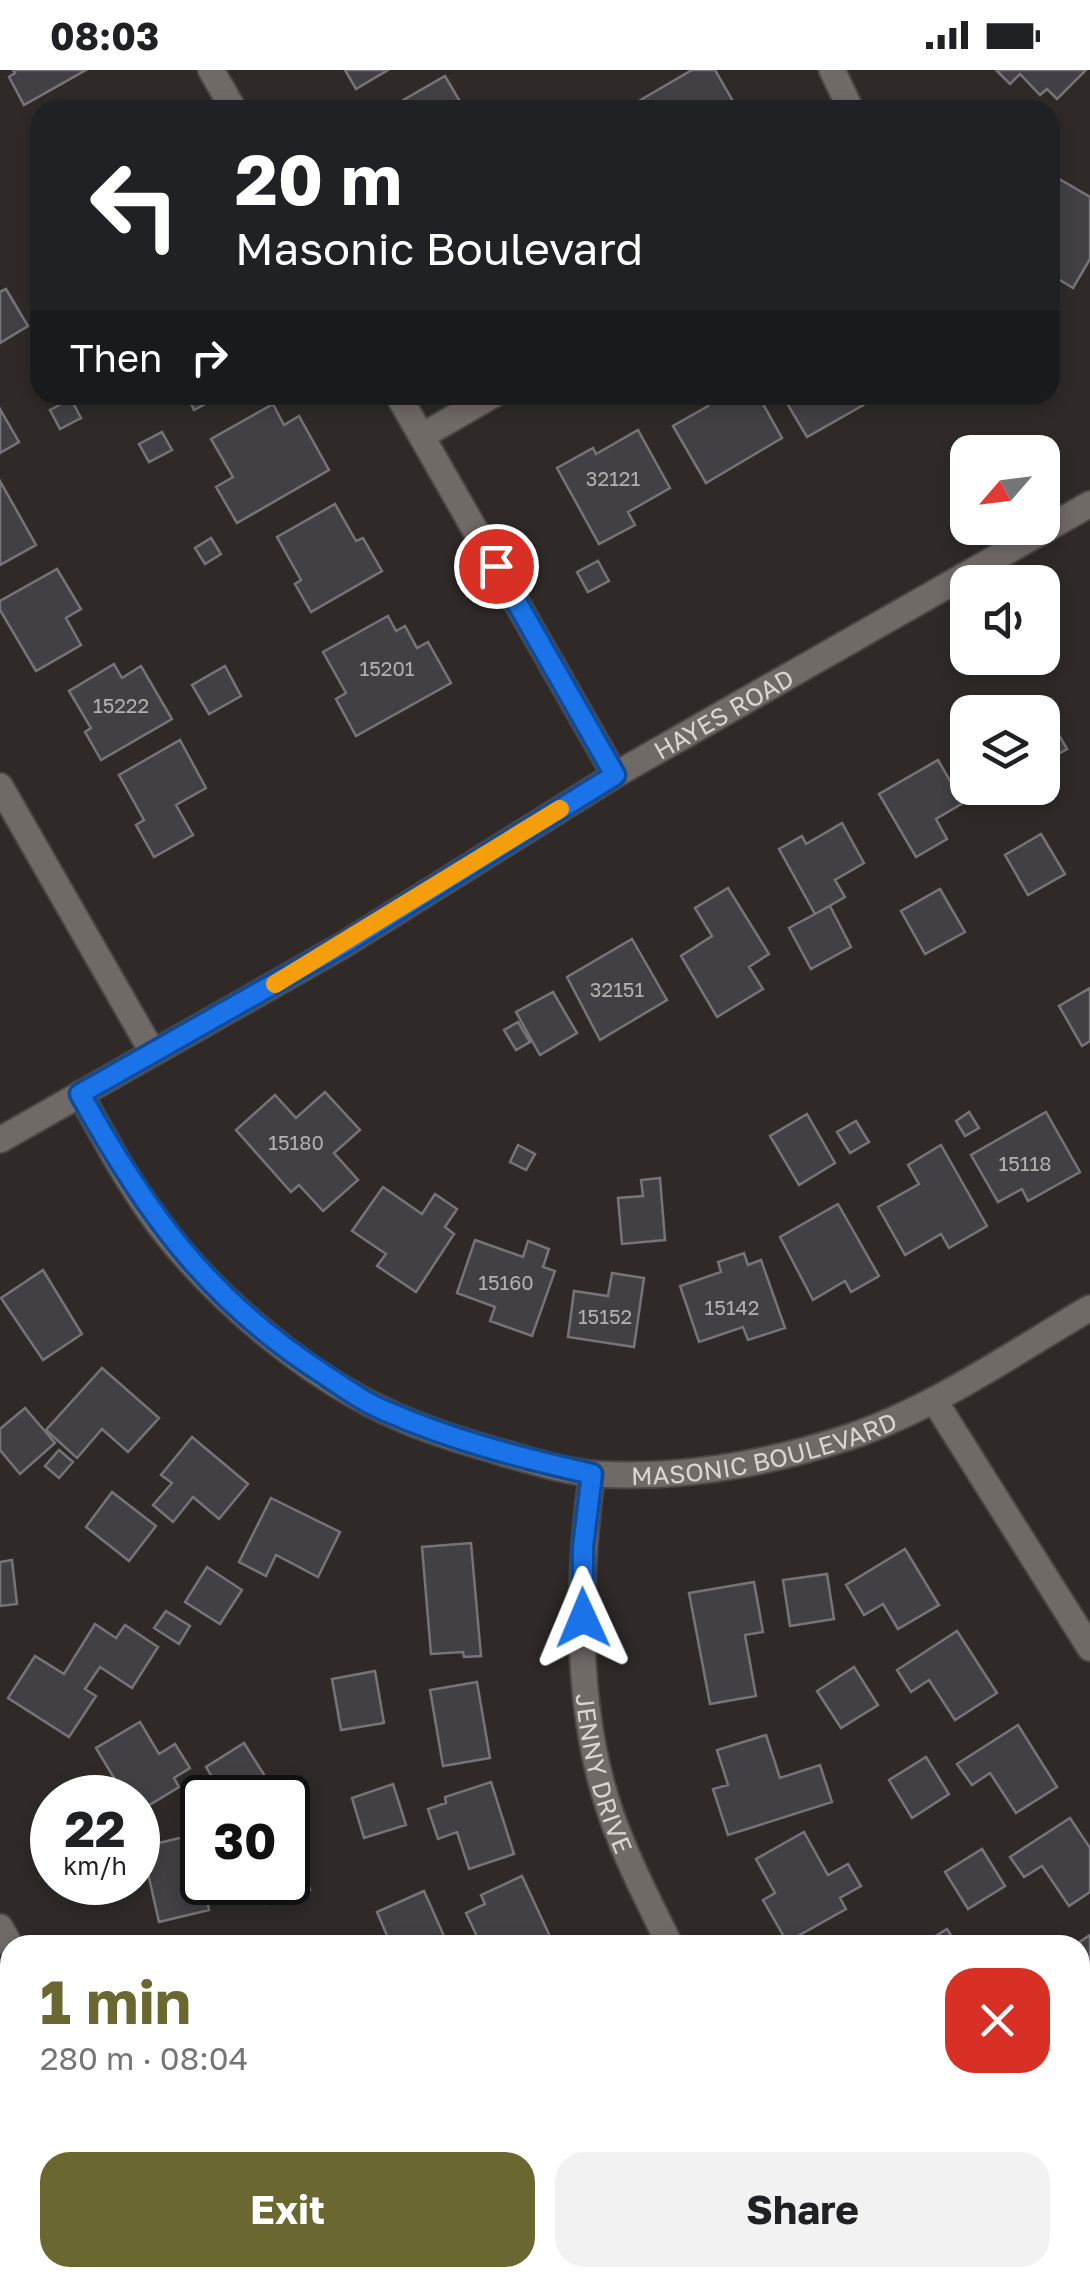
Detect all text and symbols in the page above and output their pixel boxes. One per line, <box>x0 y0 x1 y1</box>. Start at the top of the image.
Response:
text: 08:03 <box>50 13 159 58</box>
text: 20 m <box>235 136 402 220</box>
icon: left <box>70 140 200 270</box>
text: Masonic Boulevard <box>235 221 643 275</box>
icon: right <box>182 330 237 385</box>
text: Then <box>70 335 162 380</box>
north arrow <box>950 435 1060 545</box>
map controls <box>950 435 1060 805</box>
house number: 32121 <box>586 466 640 490</box>
pin <box>454 524 539 609</box>
icon: arrive <box>469 539 524 594</box>
button: sound <box>950 565 1060 675</box>
house number: 15201 <box>360 656 415 680</box>
street label: HAYES ROAD <box>648 661 799 765</box>
house number: 15222 <box>93 693 149 717</box>
button: layers <box>950 695 1060 805</box>
house number: 32151 <box>590 977 644 1001</box>
house number: 15180 <box>268 1130 324 1154</box>
house number: 15118 <box>999 1151 1051 1175</box>
house number: 15160 <box>478 1270 534 1294</box>
house number: 15142 <box>705 1295 759 1319</box>
house number: 15152 <box>578 1304 632 1328</box>
street label: MASONIC BOULEVARD <box>631 1405 901 1491</box>
position arrow <box>531 1566 635 1670</box>
street label: JENNY DRIVE <box>570 1692 640 1858</box>
speed limit sign: 30 <box>180 1775 310 1905</box>
text: 22 <box>64 1798 125 1858</box>
text: km/h <box>63 1850 127 1881</box>
text: 1 min <box>40 1965 191 2037</box>
button: close <box>945 1968 1050 2073</box>
text: 280 m · 08:04 <box>40 2039 248 2077</box>
button: Exit <box>40 2152 535 2267</box>
button: Share <box>555 2152 1050 2267</box>

